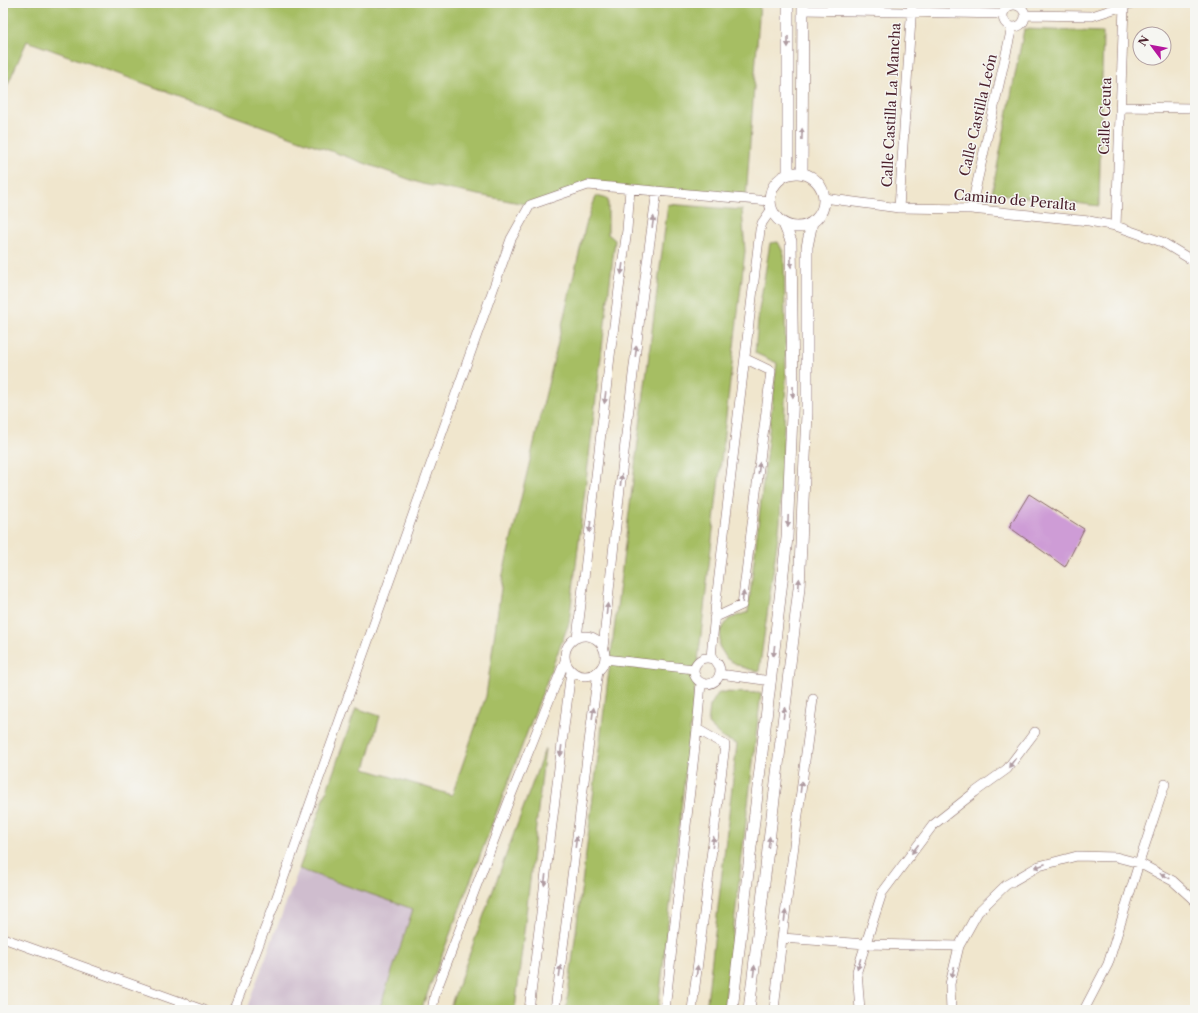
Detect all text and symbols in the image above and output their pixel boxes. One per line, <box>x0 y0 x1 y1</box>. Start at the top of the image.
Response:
street label: Calle Castilla La Mancha <box>878 22 904 188</box>
north arrow <box>1132 26 1172 66</box>
text: N <box>1135 33 1152 48</box>
one-way arrow <box>785 36 791 49</box>
street label: Calle Castilla León <box>955 52 1001 178</box>
street label: Calle Ceuta <box>1095 76 1115 155</box>
one-way arrow <box>799 127 805 140</box>
street label: Camino de Peralta <box>953 186 1078 214</box>
one-way arrow <box>650 216 656 228</box>
one-way arrow <box>788 256 794 269</box>
one-way arrow <box>619 263 625 275</box>
one-way arrow <box>633 345 639 357</box>
one-way arrow <box>790 386 796 399</box>
one-way arrow <box>602 392 608 404</box>
one-way arrow <box>756 462 762 474</box>
one-way arrow <box>618 474 624 486</box>
one-way arrow <box>784 515 791 527</box>
one-way arrow <box>587 521 593 533</box>
one-way arrow <box>796 578 803 590</box>
one-way arrow <box>740 591 746 603</box>
one-way arrow <box>604 603 610 615</box>
one-way arrow <box>771 645 778 657</box>
one-way arrow <box>590 707 596 719</box>
one-way arrow <box>781 707 787 719</box>
one-way arrow <box>558 745 564 757</box>
one-way arrow <box>1008 758 1016 769</box>
one-way arrow <box>798 781 804 793</box>
one-way arrow <box>573 836 579 848</box>
one-way arrow <box>710 836 716 848</box>
one-way arrow <box>766 836 772 848</box>
one-way arrow <box>911 843 919 854</box>
one-way arrow <box>1034 864 1046 870</box>
one-way arrow <box>1159 873 1171 880</box>
one-way arrow <box>542 874 548 886</box>
one-way arrow <box>782 910 788 922</box>
one-way arrow <box>856 958 862 970</box>
one-way arrow <box>557 965 563 977</box>
one-way arrow <box>693 965 700 977</box>
one-way arrow <box>751 965 757 977</box>
one-way arrow <box>949 966 955 979</box>

